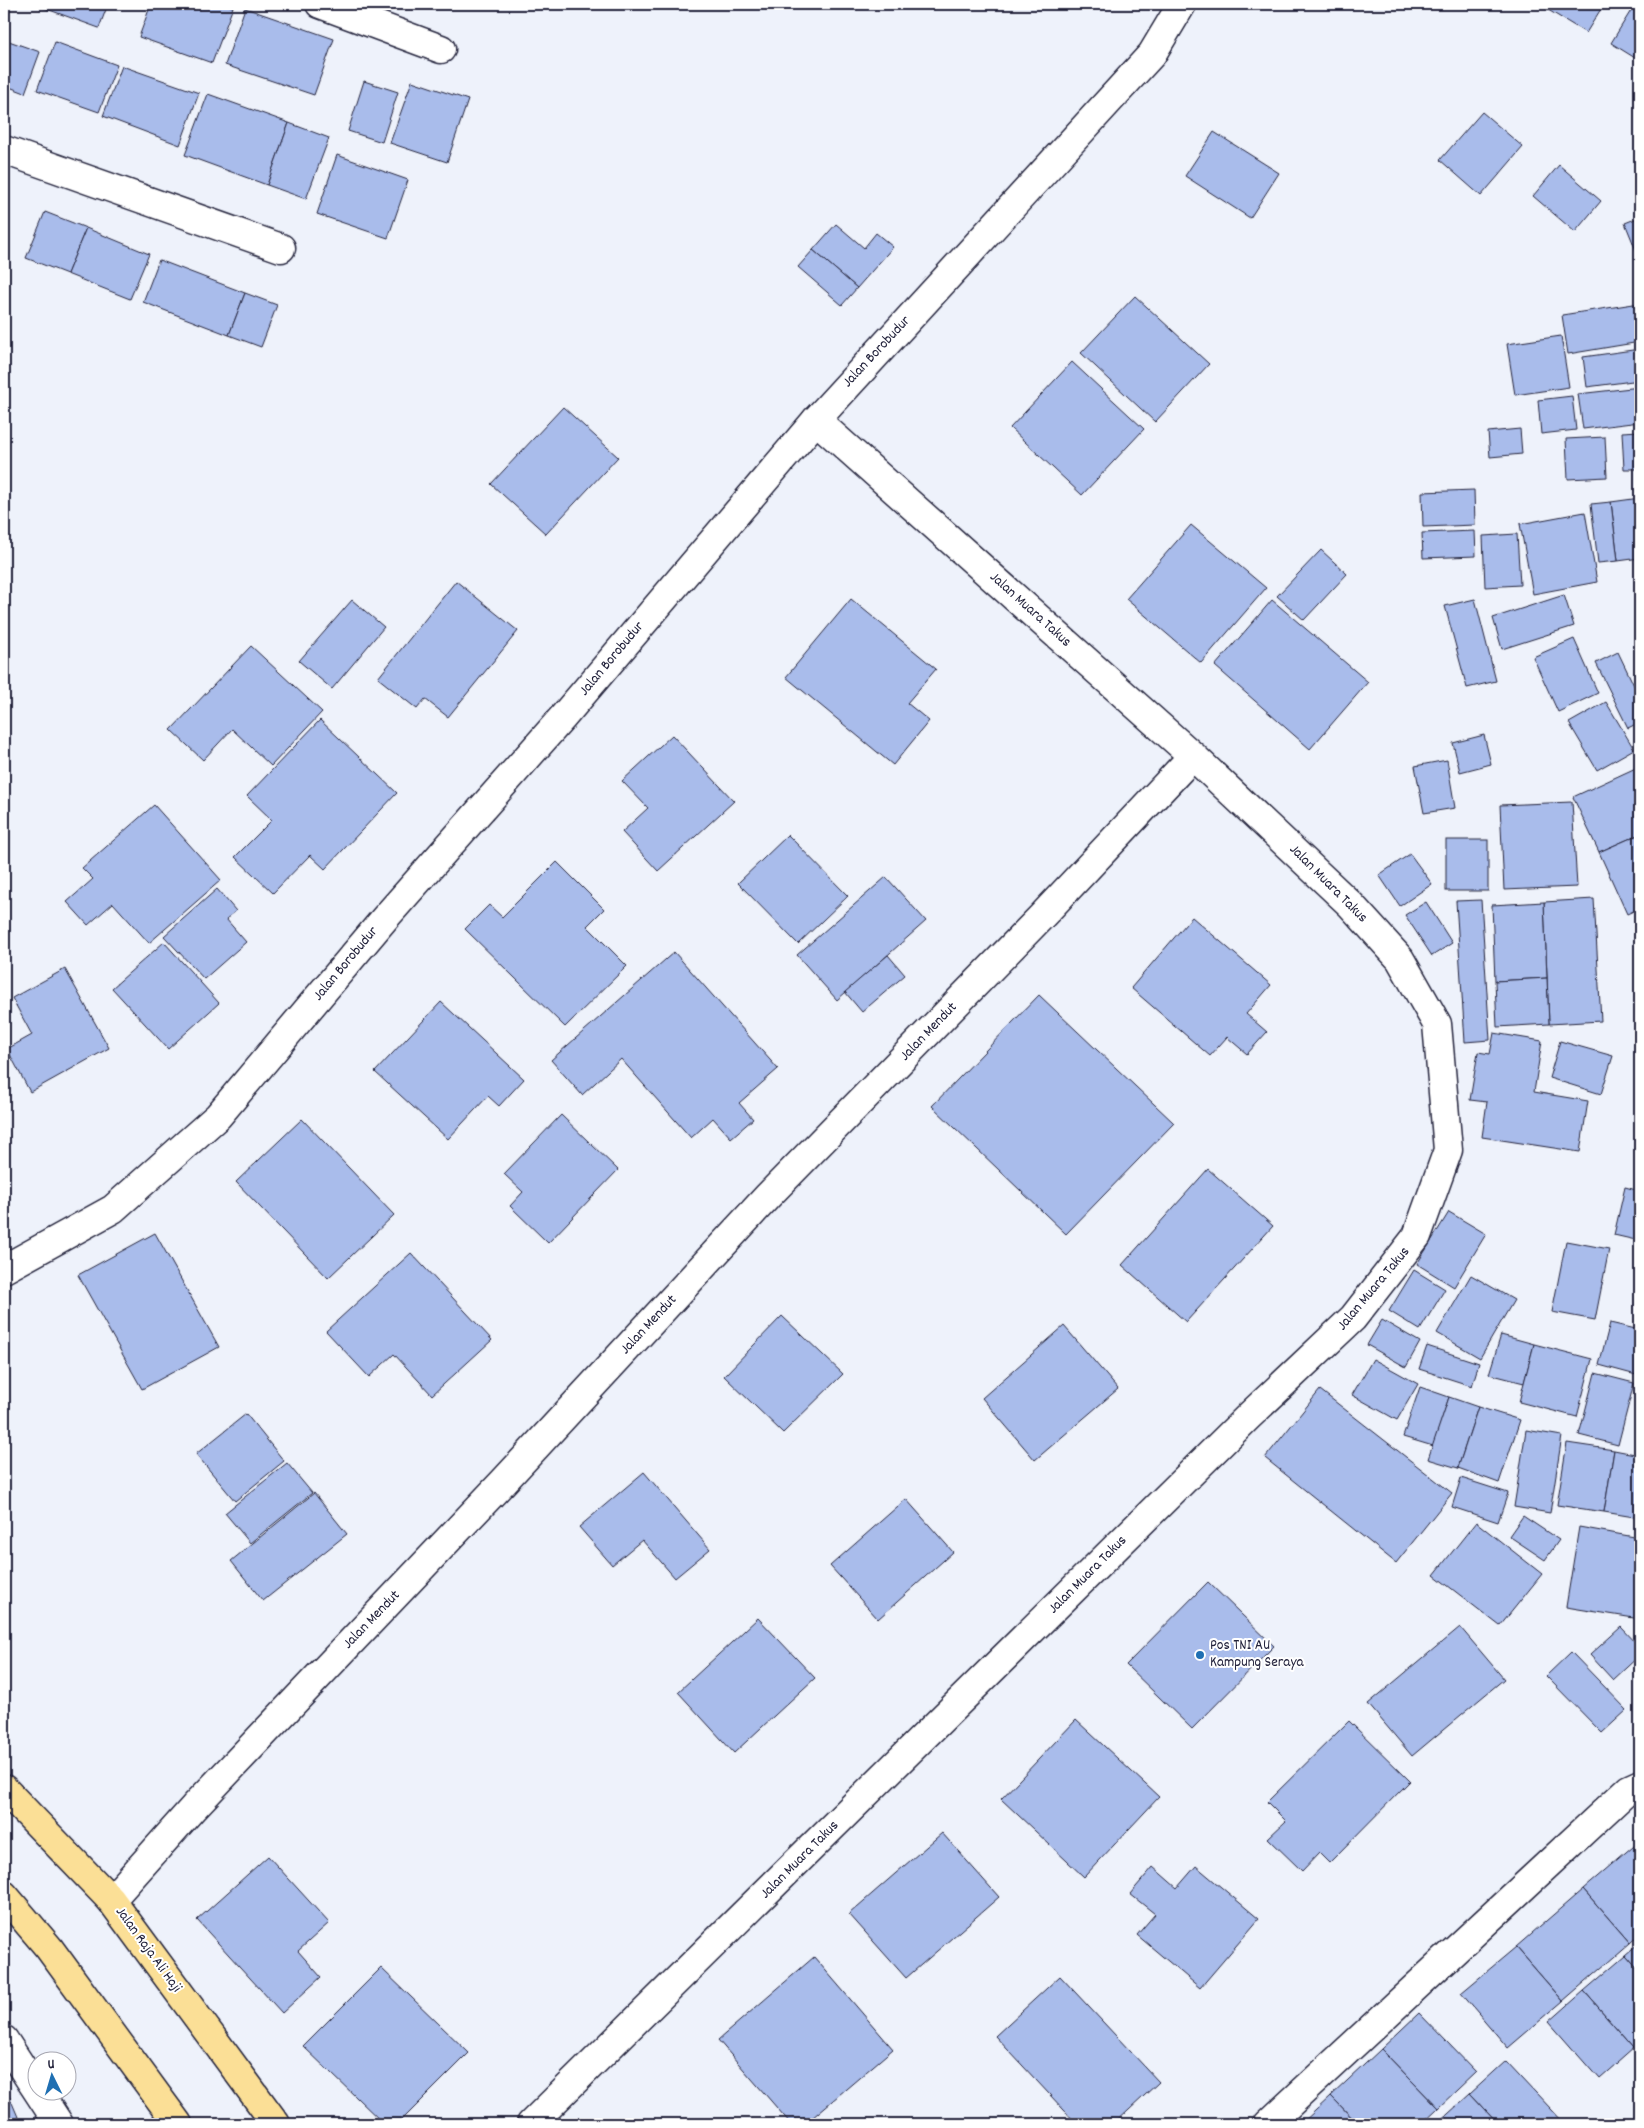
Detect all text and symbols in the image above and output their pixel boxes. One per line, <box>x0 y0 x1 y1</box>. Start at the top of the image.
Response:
street label: Jalan Borobudur <box>838 311 917 393</box>
street label: Jalan Muara Takus <box>984 567 1076 653</box>
street label: Jalan Borobudur <box>574 617 650 701</box>
street label: Jalan Muara Takus <box>1284 840 1372 928</box>
street label: Jalan Borobudur <box>308 922 384 1006</box>
street label: Jalan Mendut <box>895 997 963 1067</box>
street label: Jalan Muara Takus <box>1332 1242 1416 1336</box>
street label: Jalan Mendut <box>615 1290 683 1360</box>
street label: Jalan Muara Takus <box>1044 1531 1132 1619</box>
street label: Jalan Mendut <box>338 1585 406 1655</box>
place label: Pos TNI AU Kampung Seraya <box>1210 1635 1304 1674</box>
marker: Pos TNI AU Kampung Seraya <box>1194 1649 1206 1661</box>
street label: Jalan Muara Takus <box>756 1816 844 1904</box>
street label: Jalan Raja Ali Haji <box>109 1902 187 1998</box>
north arrow <box>28 2050 78 2100</box>
text: U <box>47 2055 56 2075</box>

